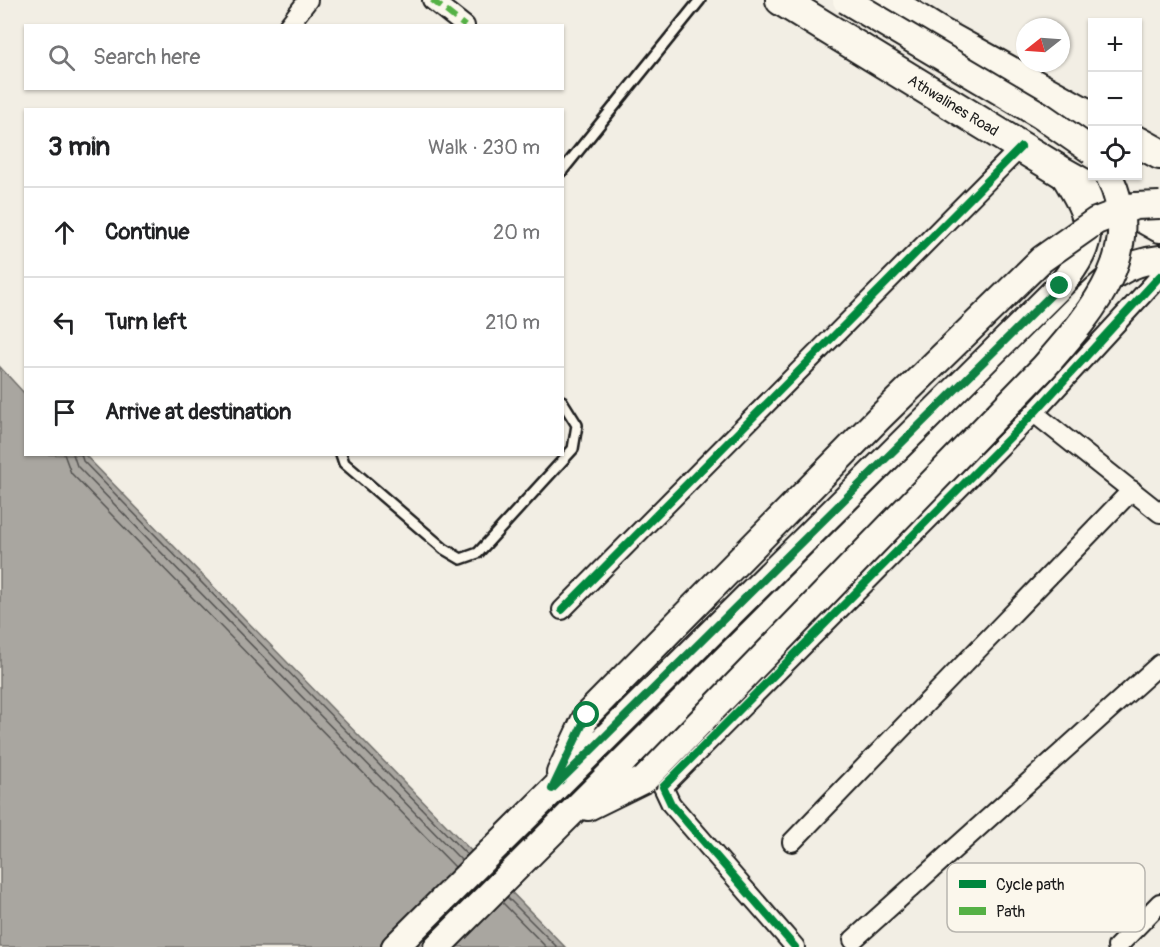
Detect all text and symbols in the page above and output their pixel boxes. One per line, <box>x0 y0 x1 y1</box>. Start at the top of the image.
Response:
north arrow <box>1016 18 1070 72</box>
map controls <box>1088 18 1142 180</box>
button: + <box>1088 18 1142 72</box>
search box <box>24 24 564 90</box>
icon: search <box>45 41 78 74</box>
text: Search here <box>93 43 200 71</box>
street label: Athwalines Road <box>904 71 1002 141</box>
button: − <box>1088 72 1142 126</box>
button: locate <box>1088 126 1142 180</box>
text: 3 min <box>48 131 110 163</box>
text: Walk · 230 m <box>428 135 540 160</box>
icon: ahead <box>48 216 81 249</box>
text: Continue <box>105 218 189 246</box>
text: 20 m <box>493 220 540 245</box>
route end <box>1046 272 1072 298</box>
icon: left <box>48 306 81 339</box>
text: Turn left <box>105 308 187 336</box>
text: 210 m <box>485 310 540 335</box>
icon: arrive <box>48 396 81 429</box>
text: Arrive at destination <box>105 398 291 426</box>
route start <box>573 701 599 727</box>
legend <box>947 863 1145 932</box>
text: Cycle path <box>996 875 1064 895</box>
text: Path <box>996 902 1025 922</box>

